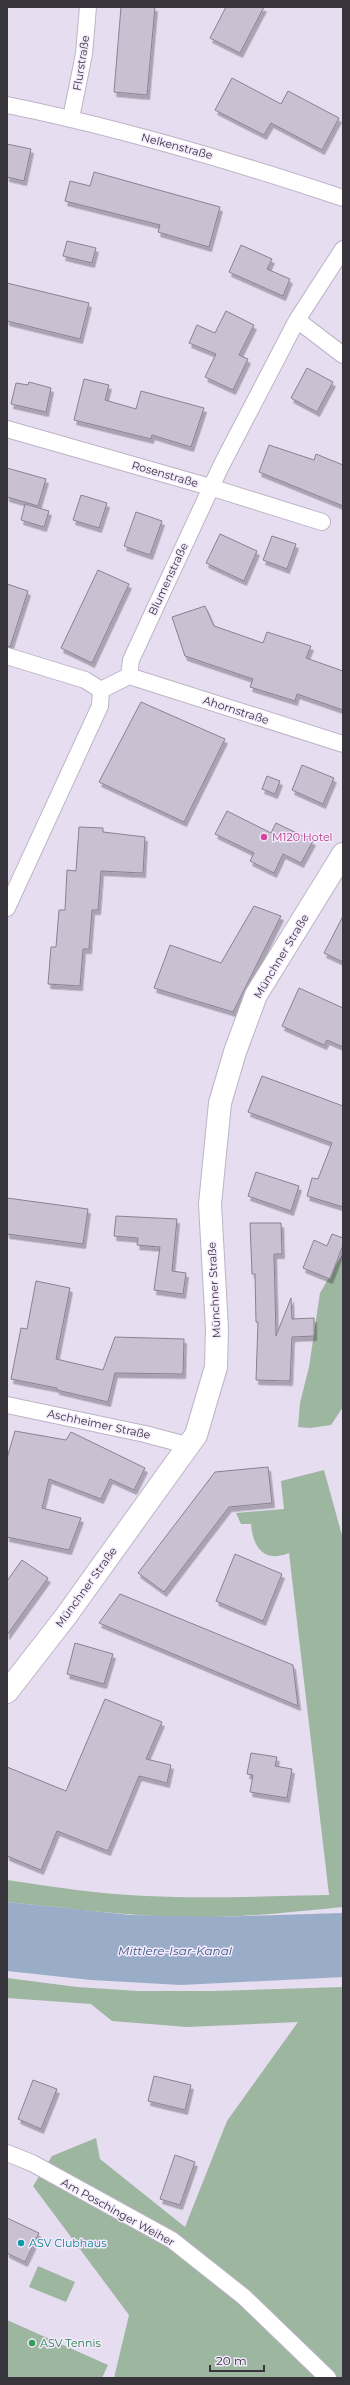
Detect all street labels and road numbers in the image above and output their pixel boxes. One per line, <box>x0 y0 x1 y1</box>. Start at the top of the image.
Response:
street label: Flurstraße <box>70 34 92 92</box>
street label: Nelkenstraße <box>140 130 215 162</box>
street label: Rosenstraße <box>130 458 200 490</box>
street label: Blumenstraße <box>145 540 191 618</box>
street label: Ahornstraße <box>201 693 271 727</box>
street label: Münchner Straße <box>250 911 312 1001</box>
street label: Münchner Straße <box>204 1241 224 1338</box>
street label: Aschheimer Straße <box>46 1406 152 1442</box>
street label: Münchner Straße <box>52 1544 120 1630</box>
street label: Am Poschinger Weiher <box>59 2175 177 2249</box>

